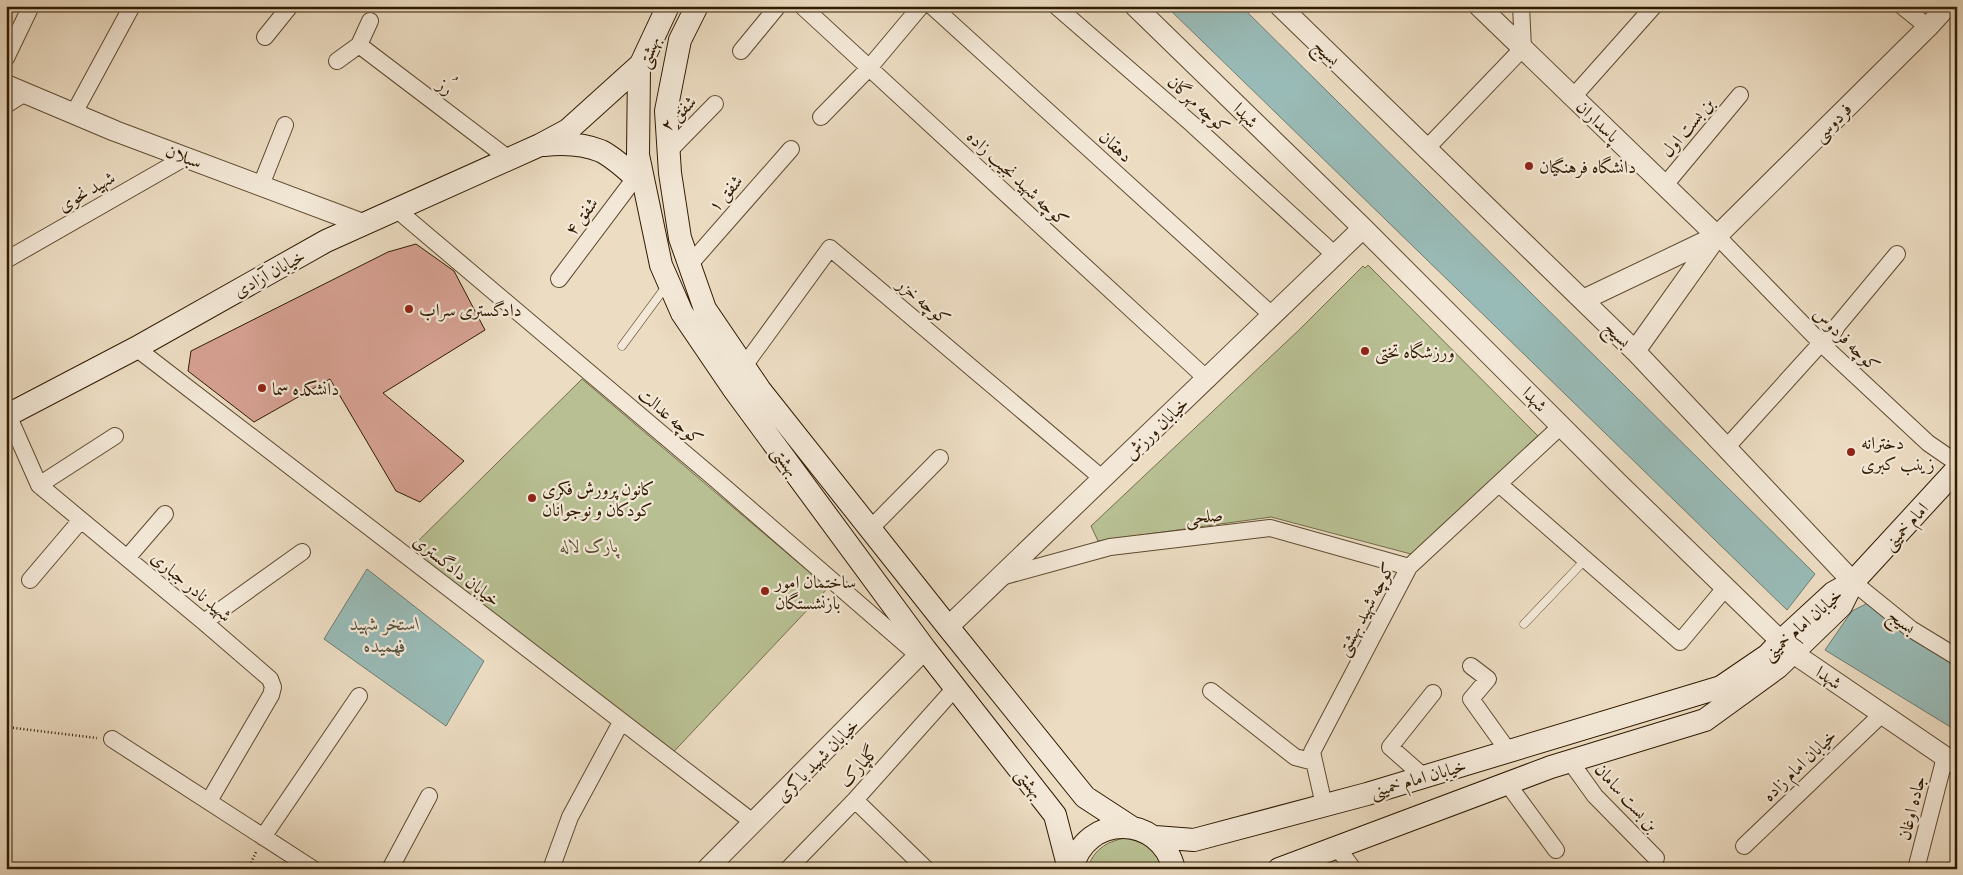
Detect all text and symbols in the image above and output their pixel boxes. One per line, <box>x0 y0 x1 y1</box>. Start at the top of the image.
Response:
street label: بهشتی <box>631 33 666 72</box>
street label: بسیج <box>1305 34 1345 74</box>
street label: رُز <box>432 69 460 100</box>
street label: کوچه مهرگان <box>1161 70 1235 140</box>
street label: شفق ۲ <box>655 90 701 136</box>
street label: بن بست اول <box>1655 92 1719 162</box>
street label: پاسداران <box>1570 95 1626 150</box>
street label: شهدا <box>1228 97 1264 133</box>
street label: فردوسی <box>1808 98 1858 148</box>
street label: کوچه شهید نجیب زاده <box>961 125 1074 233</box>
street label: دهقان <box>1094 125 1138 167</box>
street label: سبلان <box>162 139 206 173</box>
place label: دانشگاه فرهنگیان <box>1539 155 1636 179</box>
marker: دانشگاه فرهنگیان <box>1523 160 1535 172</box>
street label: شهید نحوی <box>53 165 119 217</box>
street label: شفق ۱ <box>703 170 747 216</box>
street label: شفق ۴ <box>559 192 603 240</box>
street label: خیابان آزادی <box>229 244 309 302</box>
street label: کوچه خزر <box>890 271 955 331</box>
place label: دادگستری سراب <box>419 298 522 322</box>
street label: کوچه فردوس <box>1807 302 1885 378</box>
marker: دادگستری سراب <box>403 303 415 315</box>
street label: بسیج <box>1596 316 1636 356</box>
place label: ورزشگاه تختی <box>1375 340 1455 365</box>
marker: ورزشگاه تختی <box>1359 345 1371 357</box>
place label: دانشکده سما <box>272 377 339 400</box>
street label: شهدا <box>1517 381 1553 417</box>
marker: دانشکده سما <box>256 382 268 394</box>
street label: کوچه عدالت <box>633 382 708 451</box>
street label: خیابان ورزش <box>1119 392 1193 464</box>
place label: دخترانه زینب کبری <box>1861 431 1935 476</box>
street label: بهشتی <box>765 441 805 482</box>
marker: دخترانه زینب کبری <box>1845 446 1857 458</box>
place label: کانون پرورش فکری کودکان و نوجوانان <box>542 477 655 521</box>
marker: کانون پرورش فکری کودکان و نوجوانان <box>526 492 538 504</box>
street label: امام خمینی <box>1877 497 1937 558</box>
street label: صلحی <box>1184 502 1224 531</box>
street label: خیابان دادگستری <box>409 529 505 611</box>
park label: پارک لاله <box>560 534 620 559</box>
street label: شهید نادر جباری <box>146 545 237 627</box>
street label: کوچه شهید بهشتی <box>1331 558 1401 661</box>
place label: ساختمان امور بازنشستگان <box>773 570 856 614</box>
street label: خیابان امام خمینی <box>1757 583 1850 669</box>
marker: ساختمان امور بازنشستگان <box>759 585 771 597</box>
street label: بسیج <box>1881 603 1920 643</box>
water label: استخر شهید فهمیده <box>350 611 420 658</box>
street label: شهدا <box>1811 660 1847 695</box>
street label: خیابان شهید باکری <box>770 713 864 807</box>
street label: خیابان امام زاده <box>1757 724 1844 810</box>
street label: گلپارک <box>833 740 884 792</box>
street label: خیابان امام خمینی <box>1367 753 1470 808</box>
street label: بن بست سامان <box>1590 758 1664 837</box>
street label: بهشتی <box>1009 763 1049 804</box>
street label: جاده اوغان <box>1892 773 1930 843</box>

